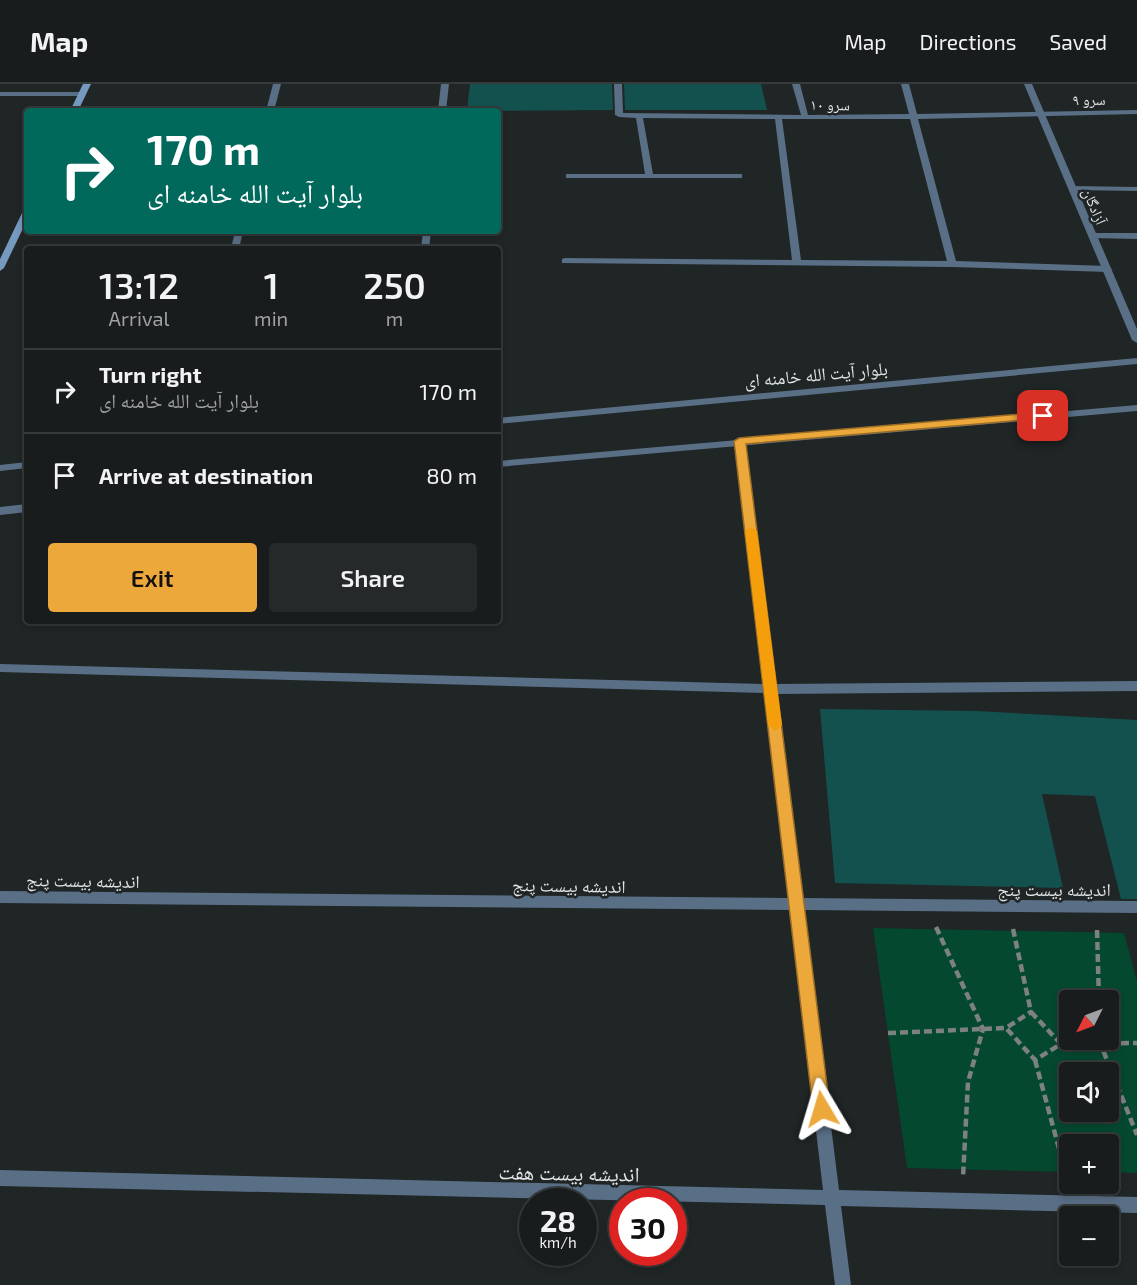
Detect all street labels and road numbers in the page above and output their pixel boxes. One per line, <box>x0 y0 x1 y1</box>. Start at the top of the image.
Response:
street label: سرو ۹ <box>1072 90 1106 109</box>
street label: سرو ۱۰ <box>810 95 850 114</box>
street label: آزادگان <box>1077 185 1111 229</box>
street label: بلوار آیت الله خامنه ای <box>743 357 889 392</box>
street label: اندیشه بیست پنج <box>26 868 140 894</box>
street label: اندیشه بیست پنج <box>512 873 626 899</box>
street label: اندیشه بیست پنج <box>997 878 1111 902</box>
street label: اندیشه بیست هفت <box>498 1158 640 1186</box>

